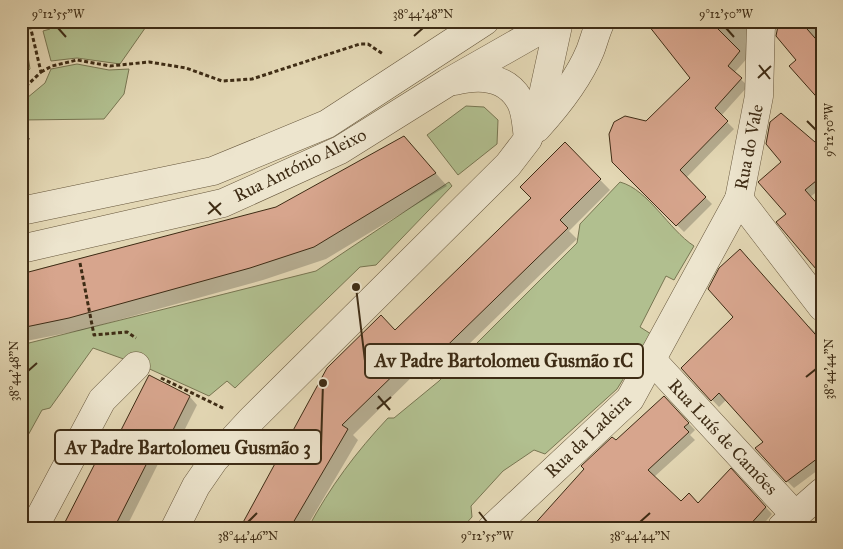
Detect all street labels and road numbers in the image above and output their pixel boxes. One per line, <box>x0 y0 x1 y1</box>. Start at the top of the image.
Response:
street label: Rua do Vale <box>730 102 768 192</box>
street label: Rua António Aleixo <box>230 123 370 207</box>
street label: Rua Luís de Camões <box>664 374 782 500</box>
street label: Rua da Ladeira <box>540 389 636 482</box>

